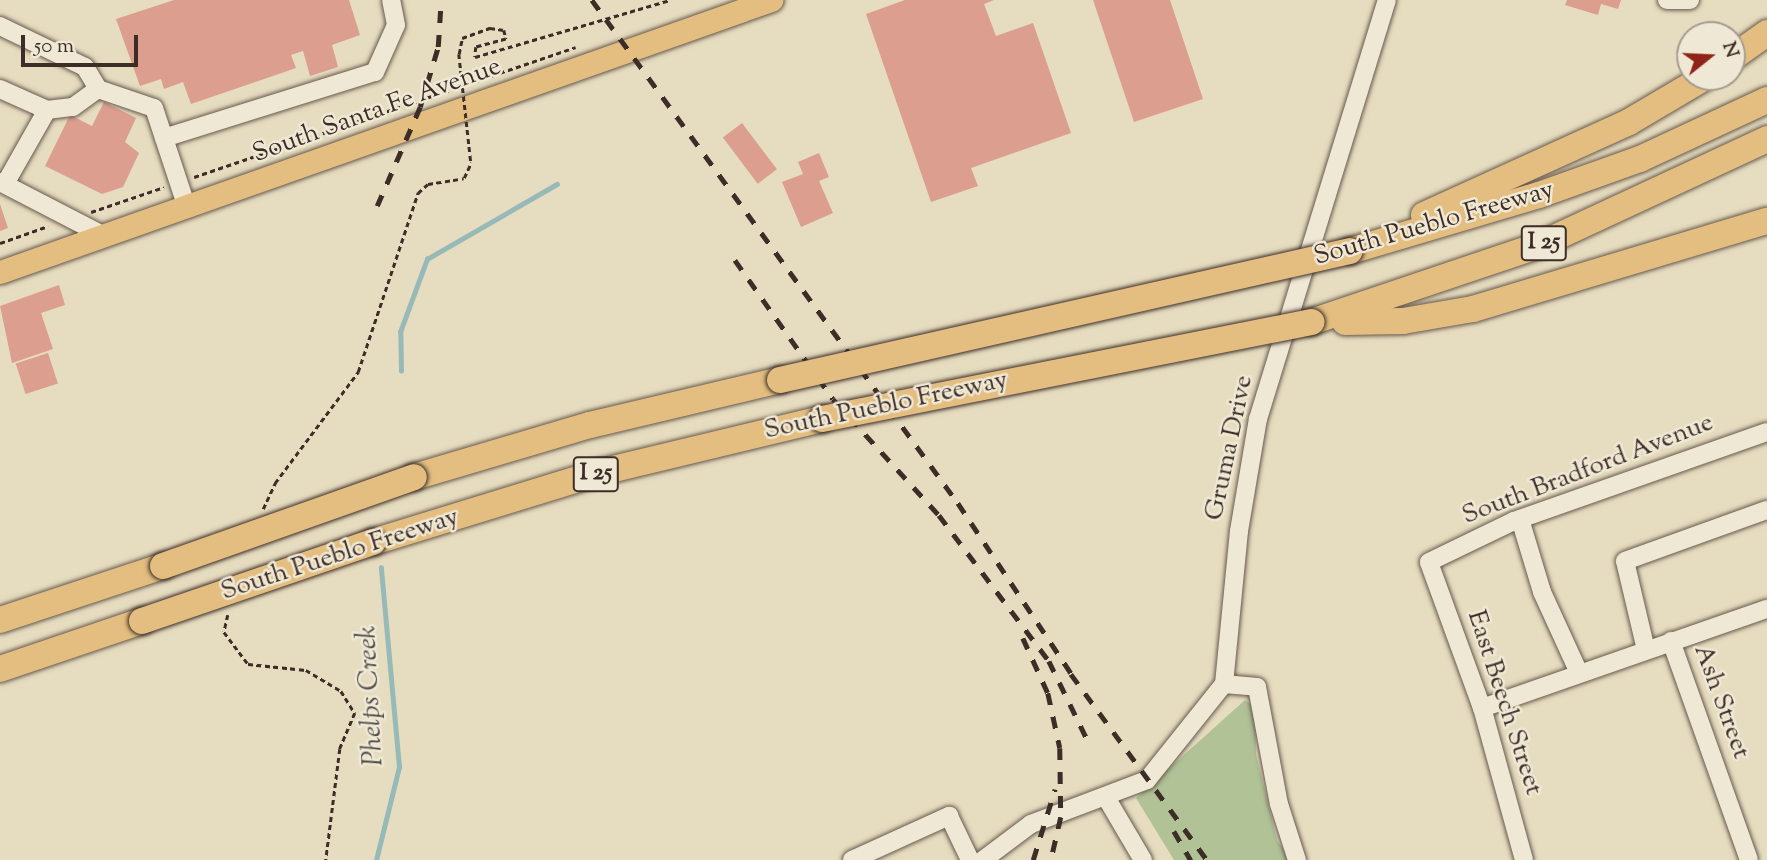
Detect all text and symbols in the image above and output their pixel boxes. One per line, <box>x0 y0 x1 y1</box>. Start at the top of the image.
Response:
scale bar <box>24 21 142 65</box>
north arrow <box>1676 21 1746 91</box>
text: 50 m <box>34 32 74 62</box>
text: N <box>1714 39 1745 61</box>
street label: South Santa Fe Avenue <box>249 52 505 170</box>
street label: South Pueblo Freeway <box>1311 175 1557 273</box>
road number: I 25 <box>1520 223 1568 264</box>
street label: South Pueblo Freeway <box>761 365 1011 447</box>
street label: Gruma Drive <box>1199 373 1261 523</box>
street label: South Bradford Avenue <box>1458 408 1718 532</box>
road number: I 25 <box>572 453 620 494</box>
street label: South Pueblo Freeway <box>217 502 463 608</box>
street label: East Beech Street <box>1459 607 1549 799</box>
water label: Phelps Creek <box>351 625 391 767</box>
street label: Ash Street <box>1686 641 1756 763</box>

